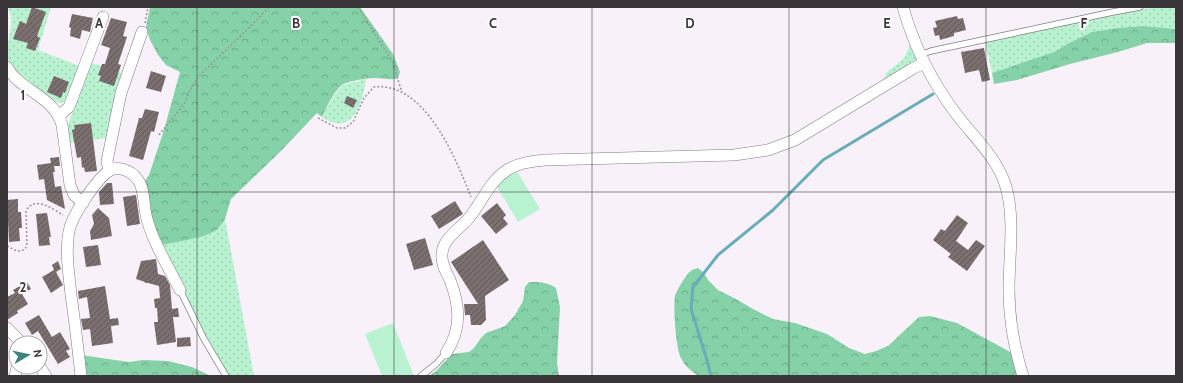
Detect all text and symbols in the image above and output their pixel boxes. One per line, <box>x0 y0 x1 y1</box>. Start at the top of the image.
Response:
text: A <box>95 15 104 31</box>
text: B <box>292 15 300 31</box>
text: C <box>489 15 497 31</box>
text: D <box>685 15 695 31</box>
text: E <box>883 15 891 31</box>
text: F <box>1081 15 1088 31</box>
text: 1 <box>21 87 25 103</box>
text: 2 <box>20 279 27 295</box>
north arrow <box>8 335 48 375</box>
text: N <box>30 348 45 358</box>

